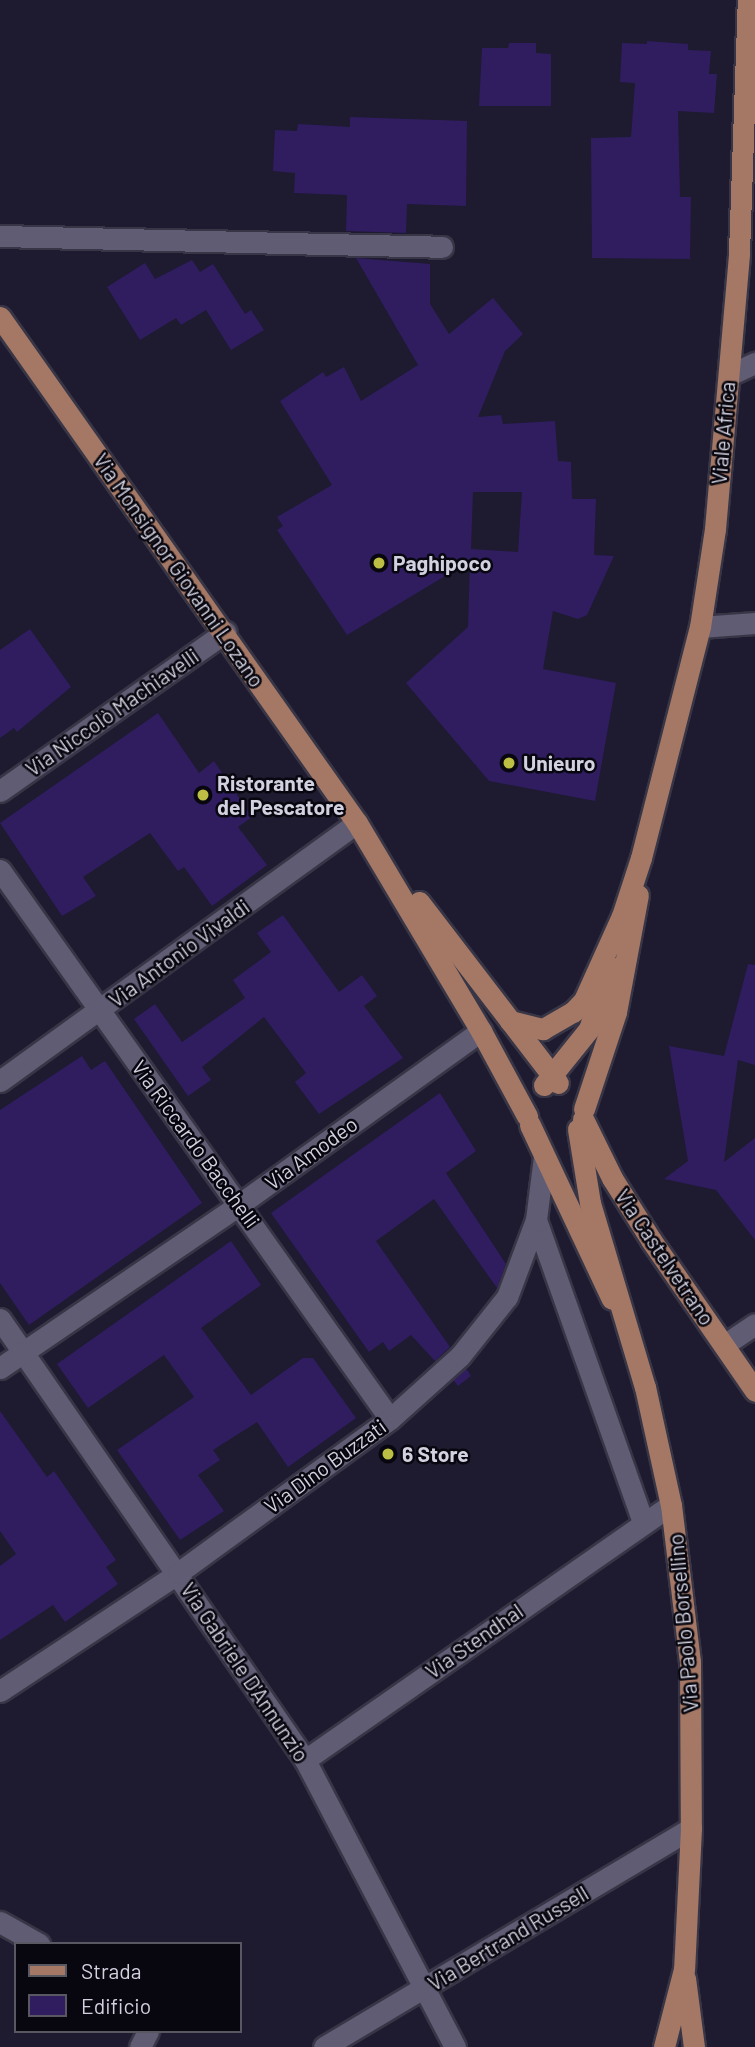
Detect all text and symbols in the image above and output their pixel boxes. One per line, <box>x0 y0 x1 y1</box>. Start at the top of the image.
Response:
street label: Viale Africa <box>706 380 740 486</box>
street label: Via Monsignor Giovanni Lozano <box>89 448 269 692</box>
place label: Paghipoco <box>393 550 491 576</box>
marker: Paghipoco <box>371 555 387 571</box>
street label: Via Niccolò Machiavelli <box>21 643 203 781</box>
place label: Unieuro <box>523 750 595 776</box>
marker: Unieuro <box>501 755 517 771</box>
place label: Ristorante del Pescatore <box>217 770 344 820</box>
marker: Ristorante del Pescatore <box>195 787 211 803</box>
street label: Via Antonio Vivaldi <box>104 894 254 1012</box>
street label: Via Riccardo Bacchelli <box>127 1055 265 1233</box>
street label: Via Amodeo <box>260 1111 362 1195</box>
street label: Via Castelvetrano <box>610 1184 720 1330</box>
street label: Via Dino Buzzati <box>259 1413 391 1519</box>
place label: 6 Store <box>402 1441 469 1467</box>
marker: 6 Store <box>380 1446 396 1462</box>
street label: Via Paolo Borsellino <box>663 1533 703 1713</box>
street label: Via Gabriele D'Annunzio <box>176 1578 314 1766</box>
street label: Via Stendhal <box>421 1598 527 1684</box>
street label: Via Bertrand Russell <box>423 1880 593 1996</box>
legend <box>14 1942 242 2033</box>
text: Strada <box>81 1958 141 1983</box>
text: Edificio <box>81 1993 151 2018</box>

